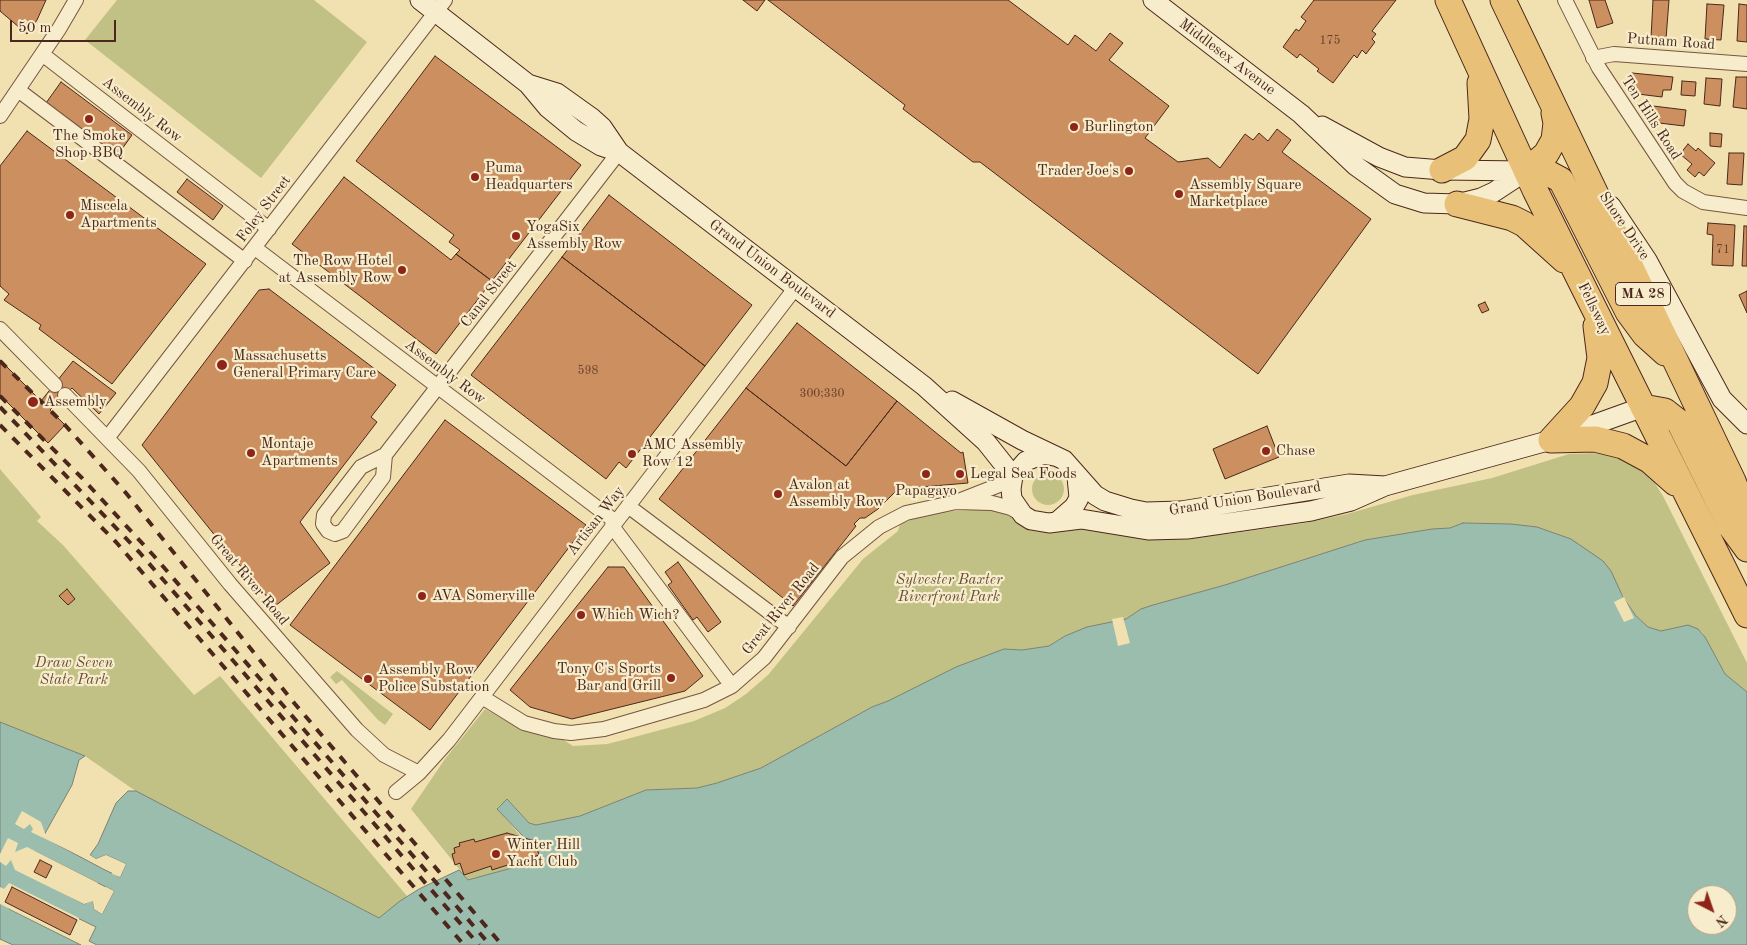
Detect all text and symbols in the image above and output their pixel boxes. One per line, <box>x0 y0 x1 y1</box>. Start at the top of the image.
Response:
scale bar <box>12 10 119 42</box>
street label: Middlesex Avenue <box>1175 15 1279 99</box>
text: 50 m <box>18 21 52 36</box>
street label: Putnam Road <box>1626 30 1716 54</box>
house number: 175 <box>1320 34 1340 48</box>
street label: Ten Hills Road <box>1617 72 1685 164</box>
street label: Assembly Row <box>98 73 186 147</box>
marker: The Smoke Shop BBQ <box>83 113 95 125</box>
place label: Burlington <box>1084 118 1154 136</box>
marker: Burlington <box>1068 121 1080 133</box>
place label: The Smoke Shop BBQ <box>52 127 126 162</box>
place label: Puma Headquarters <box>485 159 573 194</box>
place label: Trader Joe's <box>1037 162 1119 180</box>
marker: Trader Joe's <box>1123 165 1135 177</box>
marker: Puma Headquarters <box>469 171 481 183</box>
street label: Foley Street <box>233 172 295 246</box>
place label: Assembly Square Marketplace <box>1189 176 1301 211</box>
marker: Assembly Square Marketplace <box>1173 188 1185 200</box>
street label: Shore Drive <box>1595 189 1653 263</box>
place label: Miscela Apartments <box>80 197 157 232</box>
marker: Miscela Apartments <box>64 209 76 221</box>
street label: Grand Union Boulevard <box>705 216 839 322</box>
place label: YogaSix Assembly Row <box>526 218 623 253</box>
marker: YogaSix Assembly Row <box>510 230 522 242</box>
house number: 71 <box>1716 243 1730 257</box>
place label: The Row Hotel at Assembly Row <box>278 252 392 287</box>
street label: Canal Street <box>457 257 521 331</box>
marker: The Row Hotel at Assembly Row <box>396 264 408 276</box>
street label: Fellsway <box>1573 280 1615 338</box>
road number: MA 28 <box>1616 282 1670 306</box>
street label: Assembly Row <box>401 336 489 408</box>
place label: Massachusetts General Primary Care <box>233 347 376 382</box>
marker: Massachusetts General Primary Care <box>215 358 229 372</box>
house number: 598 <box>578 364 598 378</box>
house number: 300;330 <box>799 387 845 401</box>
place label: Assembly <box>44 393 107 411</box>
marker: Assembly <box>26 395 40 409</box>
place label: Montaje Apartments <box>261 435 338 470</box>
place label: AMC Assembly Row 12 <box>642 436 743 471</box>
place label: Chase <box>1276 442 1315 460</box>
marker: Chase <box>1260 445 1272 457</box>
marker: Montaje Apartments <box>245 447 257 459</box>
marker: AMC Assembly Row 12 <box>626 448 638 460</box>
place label: Legal Sea Foods <box>970 465 1077 483</box>
marker: Papagayo <box>920 468 932 480</box>
marker: Legal Sea Foods <box>954 468 966 480</box>
place label: Avalon at Assembly Row <box>788 476 885 511</box>
street label: Grand Union Boulevard <box>1168 478 1322 520</box>
place label: Papagayo <box>895 482 957 500</box>
street label: Artisan Way <box>563 483 629 559</box>
marker: Avalon at Assembly Row <box>772 488 784 500</box>
street label: Great River Road <box>206 531 292 629</box>
street label: Great River Road <box>738 559 824 659</box>
park label: Sylvester Baxter Riverfront Park <box>896 571 1002 606</box>
place label: AVA Somerville <box>432 587 535 605</box>
marker: AVA Somerville <box>416 590 428 602</box>
place label: Which Wich? <box>591 606 679 624</box>
marker: Which Wich? <box>575 609 587 621</box>
park label: Draw Seven State Park <box>35 654 113 689</box>
place label: Tony C's Sports Bar and Grill <box>557 660 661 695</box>
place label: Assembly Row Police Substation <box>378 661 490 696</box>
marker: Tony C's Sports Bar and Grill <box>665 672 677 684</box>
marker: Assembly Row Police Substation <box>362 673 374 685</box>
place label: Winter Hill Yacht Club <box>506 836 580 871</box>
marker: Winter Hill Yacht Club <box>490 848 502 860</box>
north arrow <box>1687 885 1737 935</box>
text: N <box>1713 912 1730 929</box>

